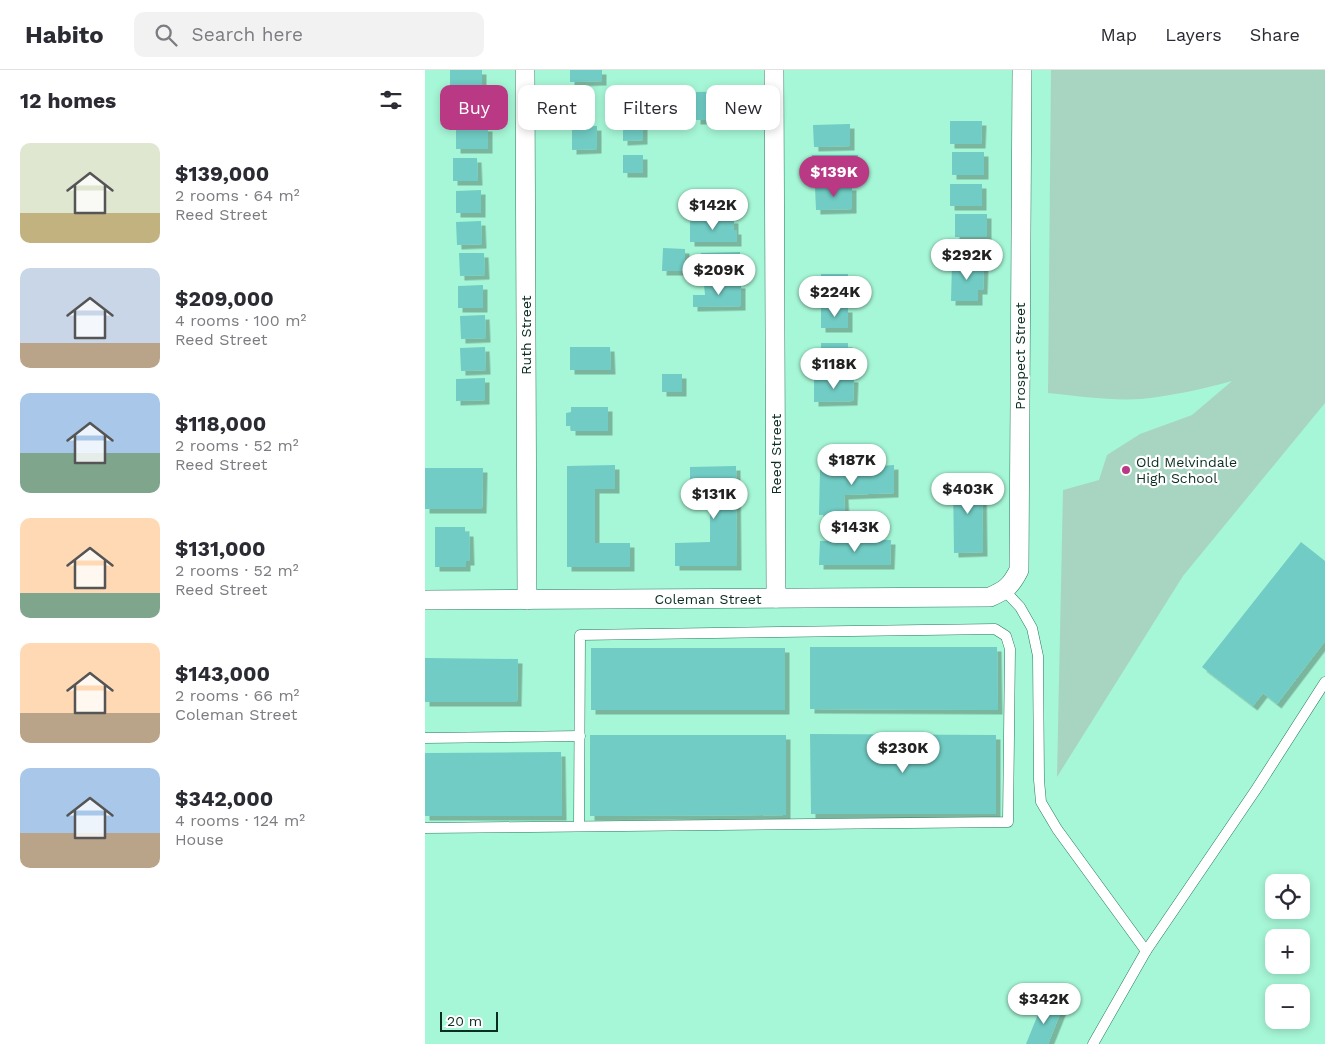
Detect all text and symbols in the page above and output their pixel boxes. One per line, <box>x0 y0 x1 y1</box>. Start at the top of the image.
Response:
search box <box>134 12 484 57</box>
text: Habito <box>25 21 104 49</box>
icon: search <box>152 21 180 49</box>
text: Search here <box>192 23 303 46</box>
text: Map <box>1100 24 1137 45</box>
text: Layers <box>1165 24 1222 45</box>
text: Share <box>1250 24 1300 45</box>
chip: Buy <box>440 85 508 130</box>
chip: Rent <box>518 85 595 130</box>
chip: Filters <box>605 85 696 130</box>
chip: New <box>706 85 780 130</box>
icon: filters <box>377 86 405 114</box>
text: 12 homes <box>20 88 116 113</box>
pin: $139K <box>799 156 869 198</box>
text: $139,000 <box>175 161 269 186</box>
text: $139K <box>810 162 858 181</box>
icon: home <box>60 163 120 223</box>
text: 2 rooms · 64 m² <box>175 186 300 205</box>
pin: $142K <box>678 189 748 231</box>
text: $142K <box>689 195 737 214</box>
text: Reed Street <box>175 205 267 224</box>
pin: $292K <box>932 238 1002 281</box>
text: $292K <box>942 245 992 264</box>
pin: $209K <box>684 254 754 296</box>
text: $209K <box>693 260 745 279</box>
pin: $224K <box>800 276 870 318</box>
text: $224K <box>810 282 860 301</box>
text: $209,000 <box>175 286 274 311</box>
icon: home <box>60 288 120 348</box>
street label: Ruth Street <box>518 295 534 375</box>
street label: Prospect Street <box>1012 302 1028 410</box>
text: 4 rooms · 100 m² <box>175 311 306 330</box>
text: Reed Street <box>175 330 267 349</box>
pin: $118K <box>799 348 869 390</box>
text: $118K <box>811 354 857 373</box>
text: $118,000 <box>175 411 266 436</box>
icon: home <box>60 413 120 473</box>
street label: Reed Street <box>768 413 784 494</box>
text: 2 rooms · 52 m² <box>175 436 299 455</box>
pin: $187K <box>817 444 887 486</box>
text: $187K <box>828 450 876 469</box>
place label: Old Melvindale High School <box>1136 454 1237 486</box>
text: Reed Street <box>175 455 267 474</box>
marker: Old Melvindale High School <box>1120 464 1132 476</box>
pin: $403K <box>933 472 1003 515</box>
pin: $131K <box>679 478 749 520</box>
text: $403K <box>942 479 994 498</box>
text: $131K <box>692 484 736 503</box>
pin: $143K <box>820 510 890 553</box>
text: $143K <box>831 517 879 536</box>
text: $131,000 <box>175 536 265 561</box>
icon: home <box>60 538 120 598</box>
text: 2 rooms · 52 m² <box>175 561 299 580</box>
text: Reed Street <box>175 580 267 599</box>
street label: Coleman Street <box>654 591 762 607</box>
text: $143,000 <box>175 661 270 686</box>
icon: home <box>60 663 120 723</box>
text: 2 rooms · 66 m² <box>175 686 299 705</box>
text: Coleman Street <box>175 705 298 724</box>
pin: $230K <box>868 732 938 774</box>
text: $230K <box>878 738 928 757</box>
text: $342,000 <box>175 786 273 811</box>
icon: home <box>60 788 120 848</box>
text: 4 rooms · 124 m² <box>175 811 305 830</box>
text: House <box>175 830 224 849</box>
map controls <box>1265 874 1310 1029</box>
button: locate <box>1265 874 1310 919</box>
button: + <box>1265 929 1310 974</box>
pin: $342K <box>1009 982 1079 1025</box>
button: − <box>1265 984 1310 1029</box>
text: $342K <box>1019 989 1069 1008</box>
scale bar <box>440 1009 497 1032</box>
text: 20 m <box>447 1013 482 1029</box>

